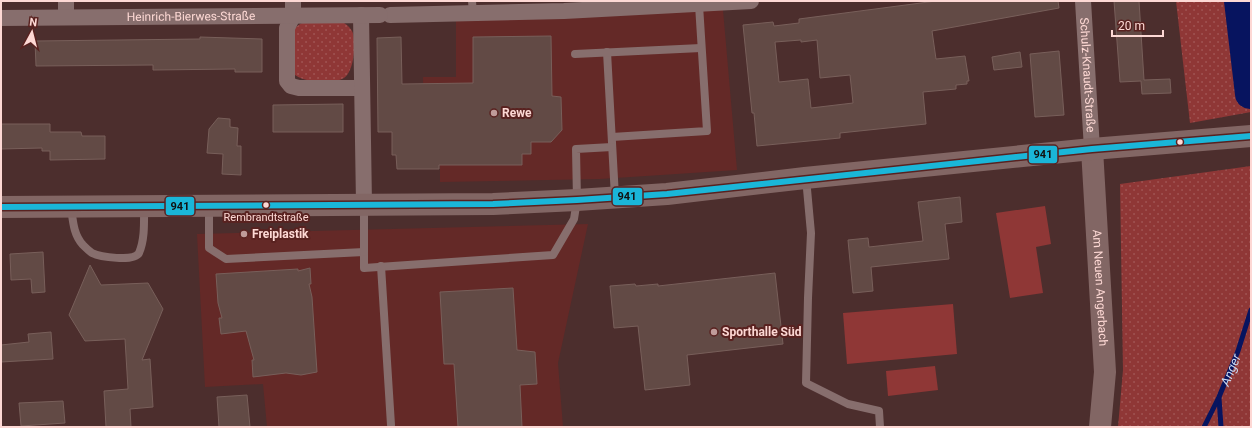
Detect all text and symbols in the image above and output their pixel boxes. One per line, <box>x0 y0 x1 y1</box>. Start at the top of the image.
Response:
street label: Heinrich-Bierwes-Straße <box>127 9 255 24</box>
north arrow <box>12 12 52 52</box>
scale bar <box>1112 12 1163 38</box>
text: N <box>29 16 38 30</box>
street label: Schulz-Knaudt-Straße <box>1077 17 1098 133</box>
text: 20 m <box>1118 19 1145 33</box>
place label: Rewe <box>502 106 532 120</box>
marker: Rewe <box>489 108 499 118</box>
unlabelled marker <box>1175 137 1185 147</box>
line badge: 941 <box>1028 145 1058 164</box>
text: 941 <box>1034 148 1052 161</box>
line badge: 941 <box>612 187 643 206</box>
text: 941 <box>618 190 636 203</box>
line badge: 941 <box>165 196 195 216</box>
text: 941 <box>171 200 189 213</box>
marker: Rembrandtstraße <box>261 200 271 210</box>
place label: Rembrandtstraße <box>224 211 309 224</box>
place label: Freiplastik <box>252 227 309 241</box>
marker: Freiplastik <box>239 229 249 239</box>
street label: Am Neuen Angerbach <box>1090 229 1110 346</box>
place label: Sporthalle Süd <box>722 325 802 339</box>
marker: Sporthalle Süd <box>709 327 719 337</box>
water label: Anger <box>1217 351 1244 389</box>

